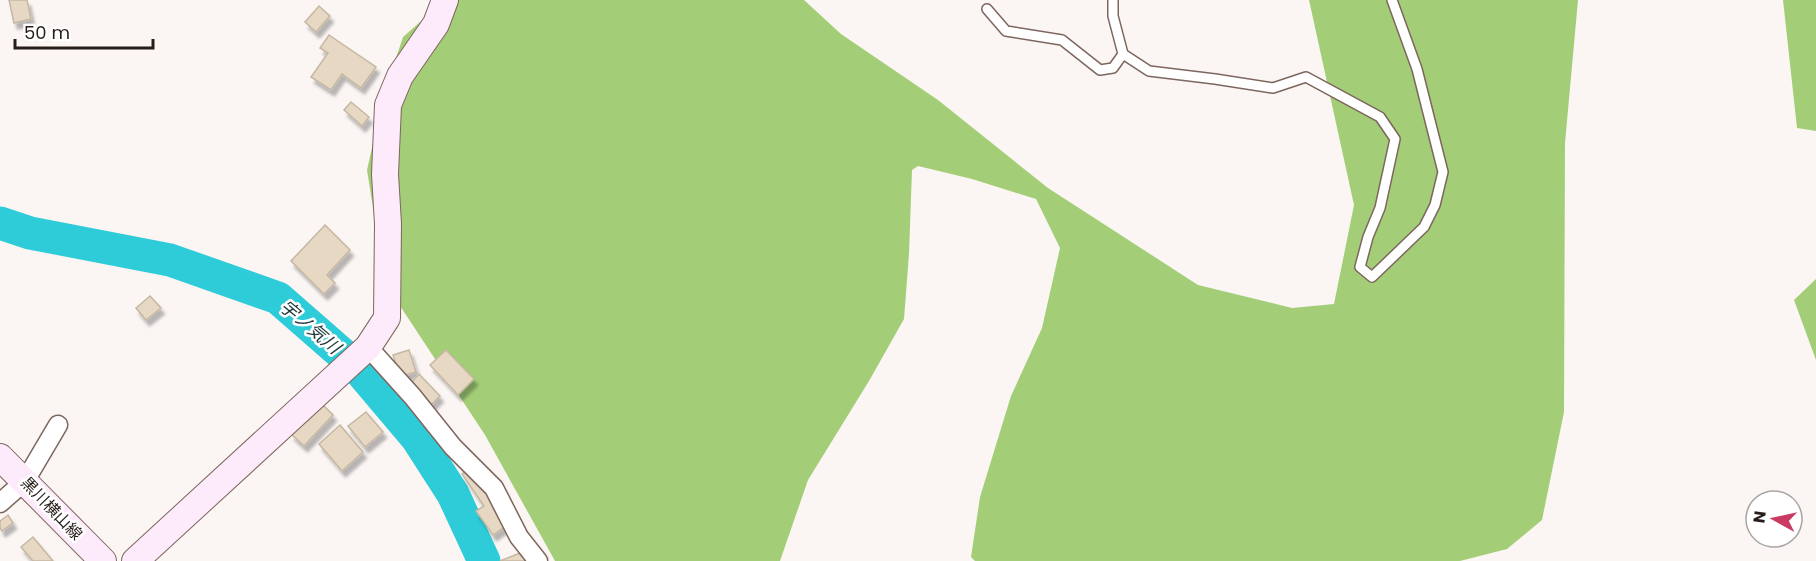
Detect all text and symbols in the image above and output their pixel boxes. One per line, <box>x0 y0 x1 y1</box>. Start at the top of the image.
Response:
scale bar <box>15 12 153 50</box>
text: 50 m <box>24 20 70 45</box>
water label: 宇ノ気川 <box>275 294 347 361</box>
street label: 黒川横山線 <box>16 472 88 545</box>
north arrow <box>1744 489 1804 549</box>
text: N <box>1747 509 1772 525</box>

